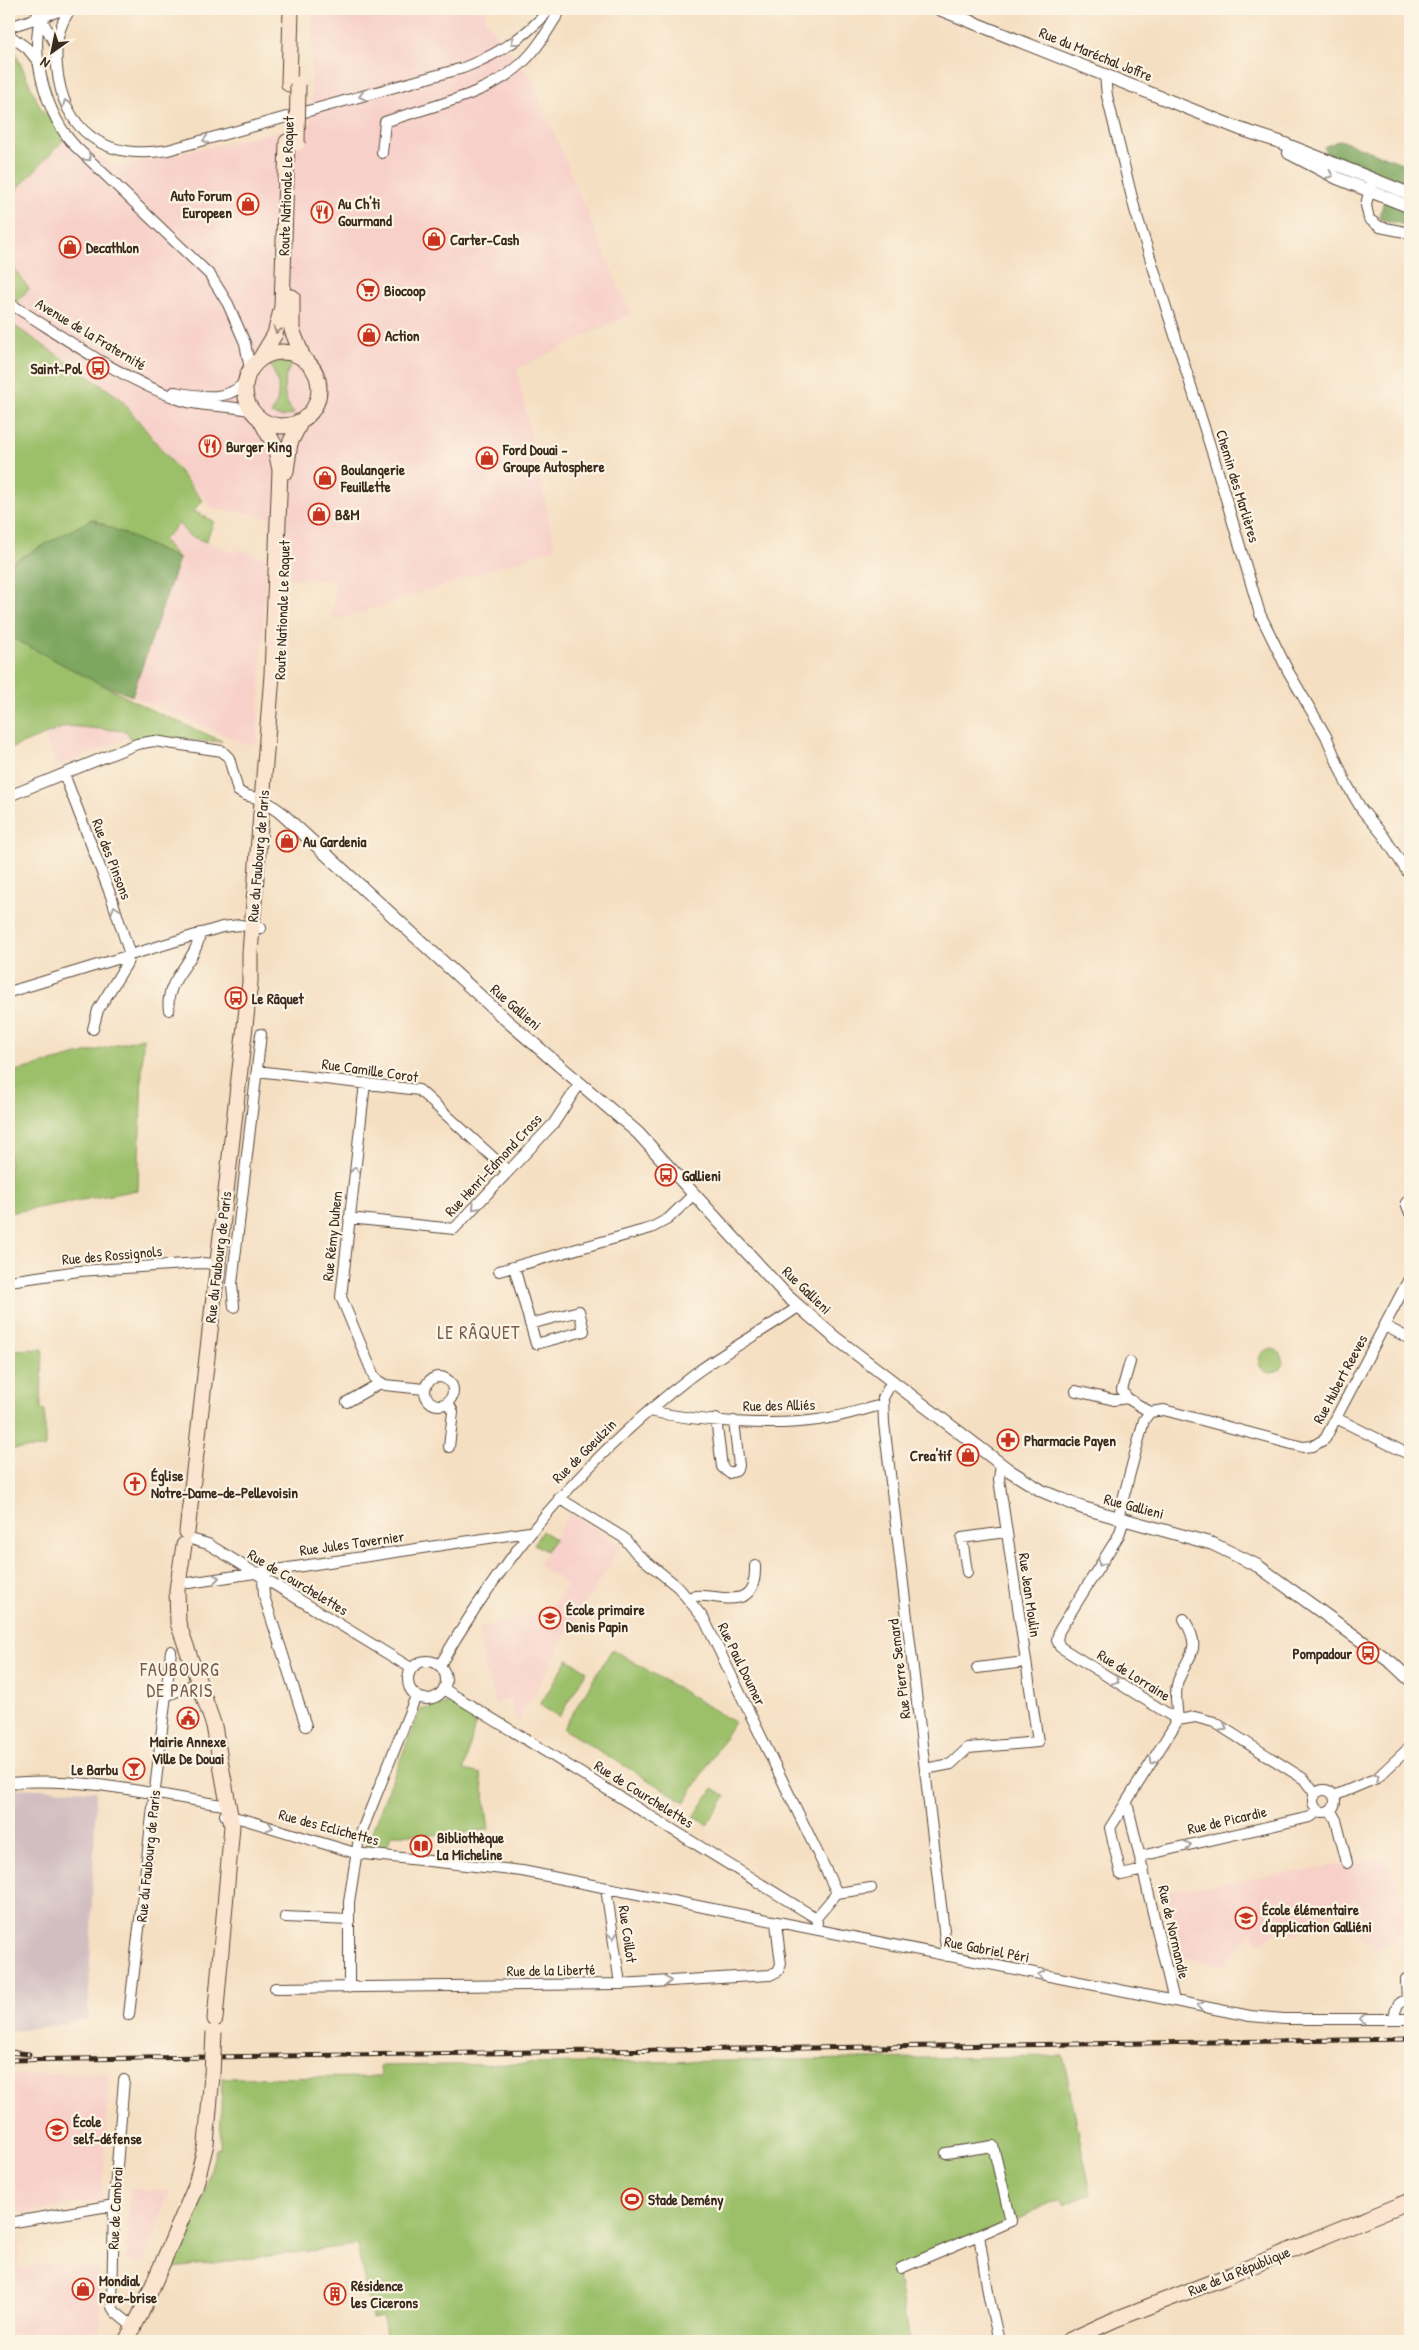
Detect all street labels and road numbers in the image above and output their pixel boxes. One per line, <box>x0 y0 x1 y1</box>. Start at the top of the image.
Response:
street label: Rue du Maréchal Joffre <box>1036 22 1156 86</box>
street label: Route Nationale Le Raquet <box>273 115 299 256</box>
street label: Avenue de la Fraternité <box>32 293 150 375</box>
street label: Chemin des Marlières <box>1211 427 1265 545</box>
street label: Route Nationale Le Raquet <box>269 539 295 680</box>
street label: Rue du Faubourg de Paris <box>242 789 274 923</box>
street label: Rue des Pinsons <box>87 816 137 903</box>
street label: Rue Gallieni <box>486 979 546 1035</box>
street label: Rue Camille Corot <box>320 1053 420 1087</box>
street label: Rue Henri-Edmond Cross <box>440 1109 546 1221</box>
street label: Rue du Faubourg de Paris <box>200 1190 237 1324</box>
street label: Rue Rémy Duhem <box>317 1190 347 1282</box>
street label: Rue des Rossignols <box>61 1240 163 1270</box>
street label: Rue Gallieni <box>778 1261 836 1319</box>
street label: Rue Hubert Reeves <box>1308 1330 1372 1427</box>
street label: Rue des Alliés <box>743 1394 815 1416</box>
street label: Rue de Goeulzin <box>547 1414 621 1488</box>
street label: Rue Gallieni <box>1102 1488 1166 1524</box>
street label: Rue Jules Tavernier <box>298 1525 406 1561</box>
street label: Rue de Courchelettes <box>244 1544 352 1620</box>
street label: Rue Jean Moulin <box>1014 1551 1046 1639</box>
street label: Rue Pierre Semard <box>882 1618 916 1720</box>
street label: Rue Paul Doumer <box>713 1619 771 1709</box>
street label: Rue de Lorraine <box>1093 1644 1175 1706</box>
street label: Rue de Courchelettes <box>590 1755 698 1833</box>
street label: Rue du Faubourg de Paris <box>131 1789 165 1923</box>
street label: Rue de Picardie <box>1185 1801 1269 1839</box>
street label: Rue des Eclichettes <box>276 1803 382 1851</box>
street label: Rue de Normandie <box>1153 1883 1195 1981</box>
street label: Rue Coillot <box>614 1904 643 1965</box>
street label: Rue Gabriel Péri <box>943 1930 1031 1968</box>
street label: Rue de la Liberté <box>506 1959 596 1981</box>
street label: Rue de Cambrai <box>102 2166 128 2250</box>
street label: Rue de la République <box>1185 2241 1293 2301</box>

